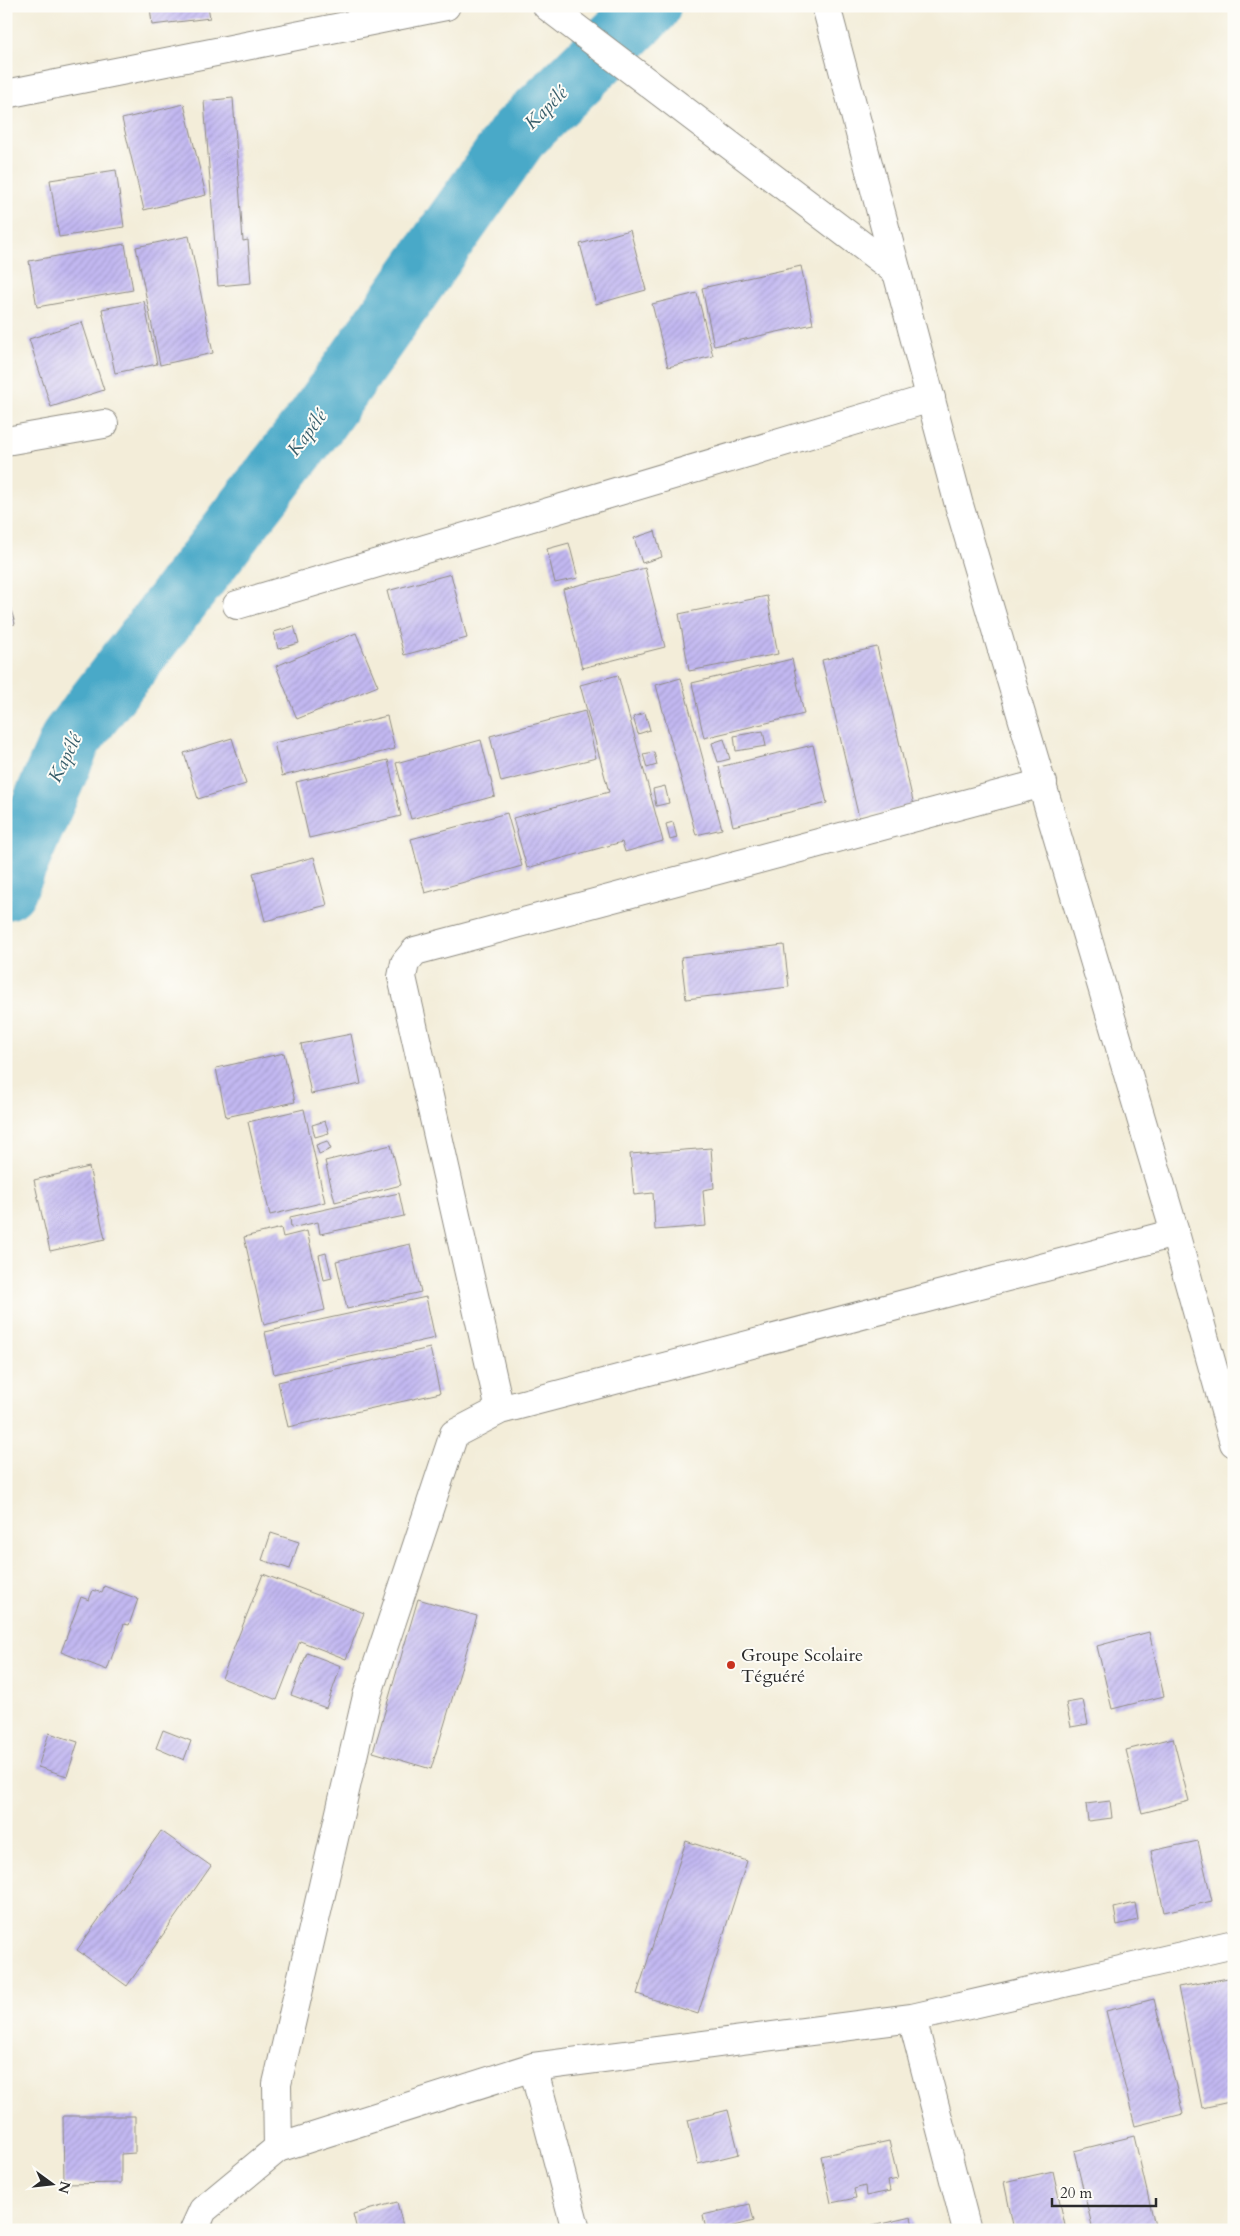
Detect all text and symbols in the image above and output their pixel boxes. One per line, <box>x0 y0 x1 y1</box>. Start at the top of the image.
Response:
water label: Kapélé <box>519 79 575 135</box>
water label: Kapélé <box>281 403 334 461</box>
water label: Kapélé <box>42 728 89 787</box>
place label: Groupe Scolaire Téguéré <box>741 1643 863 1689</box>
marker: Groupe Scolaire Téguéré <box>725 1659 737 1671</box>
north arrow <box>28 2158 78 2208</box>
scale bar <box>1052 2176 1156 2208</box>
text: N <box>53 2179 75 2196</box>
text: 20 m <box>1060 2183 1092 2203</box>

